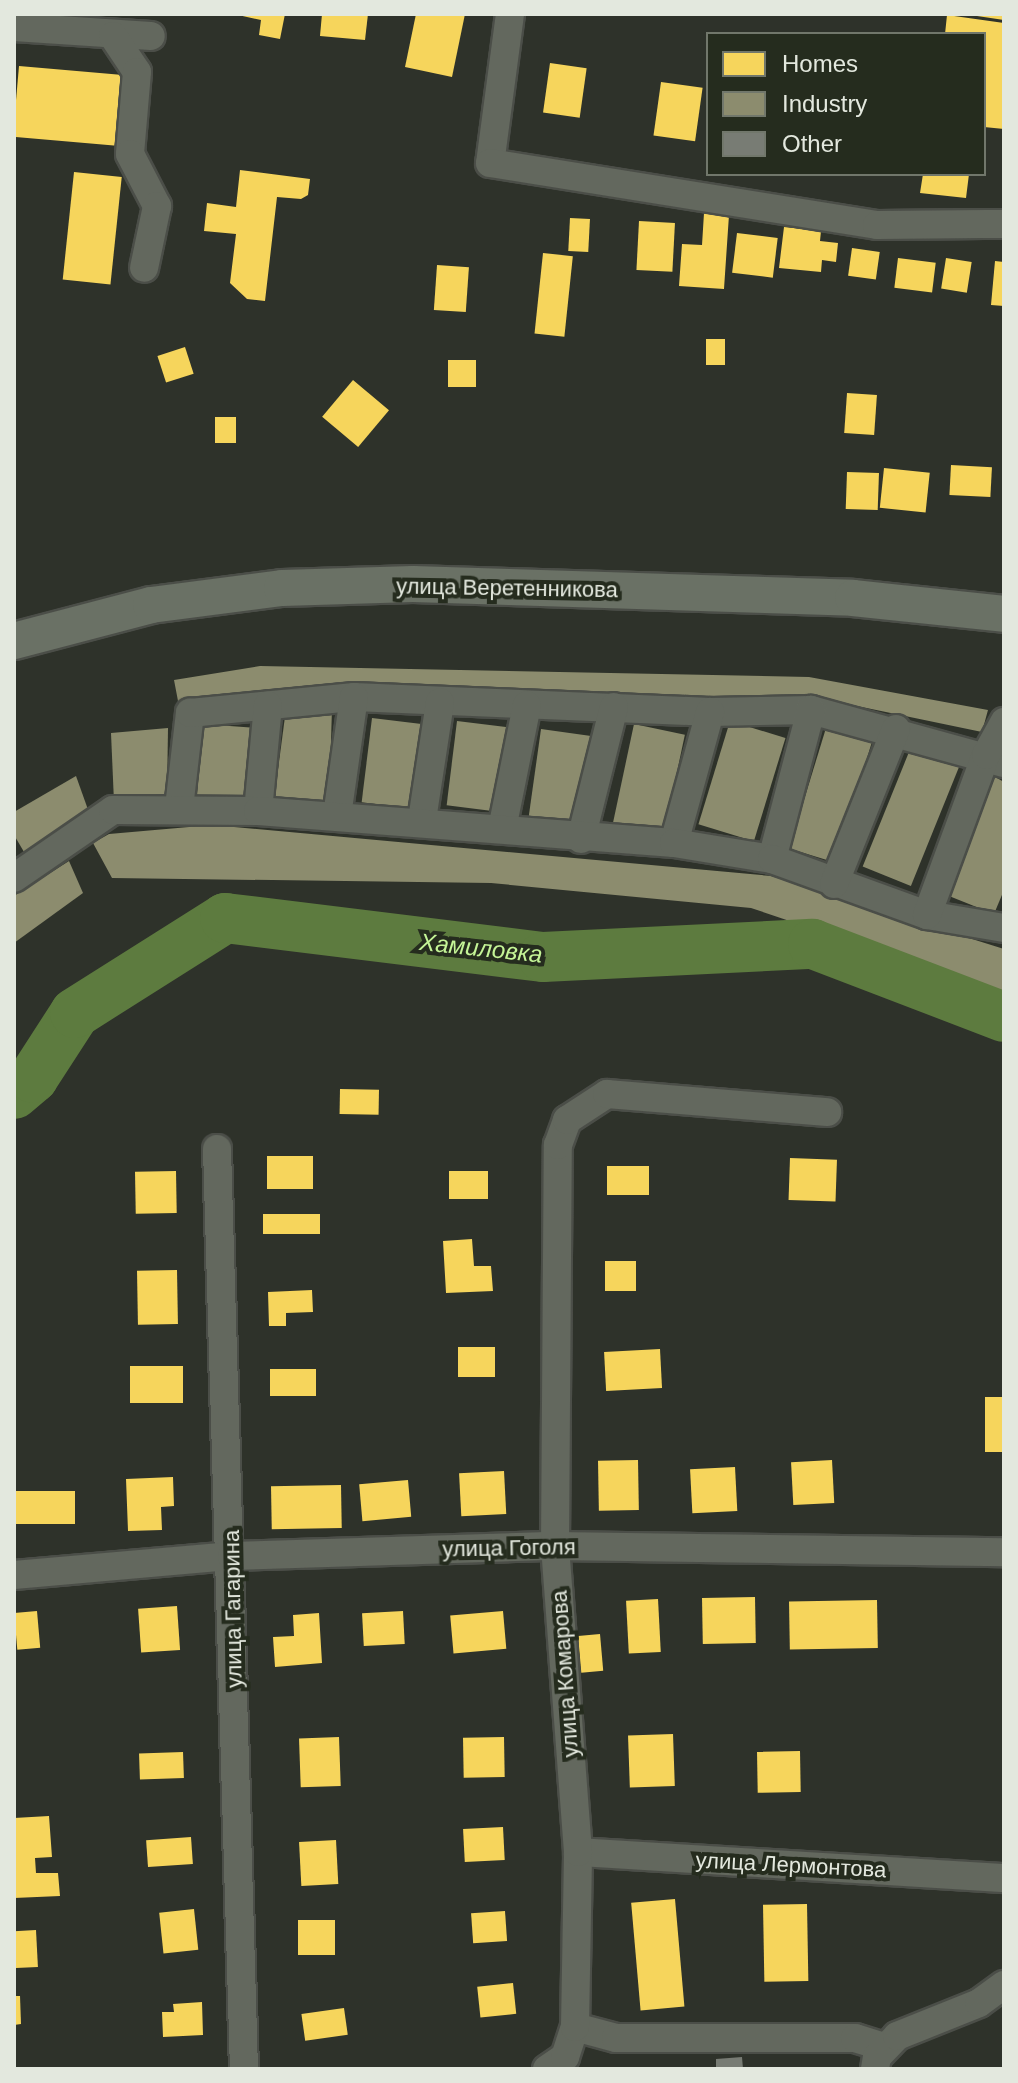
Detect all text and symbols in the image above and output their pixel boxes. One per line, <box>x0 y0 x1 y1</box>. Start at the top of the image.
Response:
legend <box>706 32 986 176</box>
text: Homes <box>782 50 858 77</box>
text: Industry <box>782 90 867 117</box>
text: Other <box>782 130 842 157</box>
street label: улица Веретенникова <box>396 573 618 603</box>
water label: Хамиловка <box>418 927 544 969</box>
street label: улица Гагарина <box>218 1530 248 1688</box>
street label: улица Гоголя <box>442 1534 576 1562</box>
street label: улица Комарова <box>546 1590 584 1758</box>
street label: улица Лермонтова <box>695 1847 887 1883</box>

